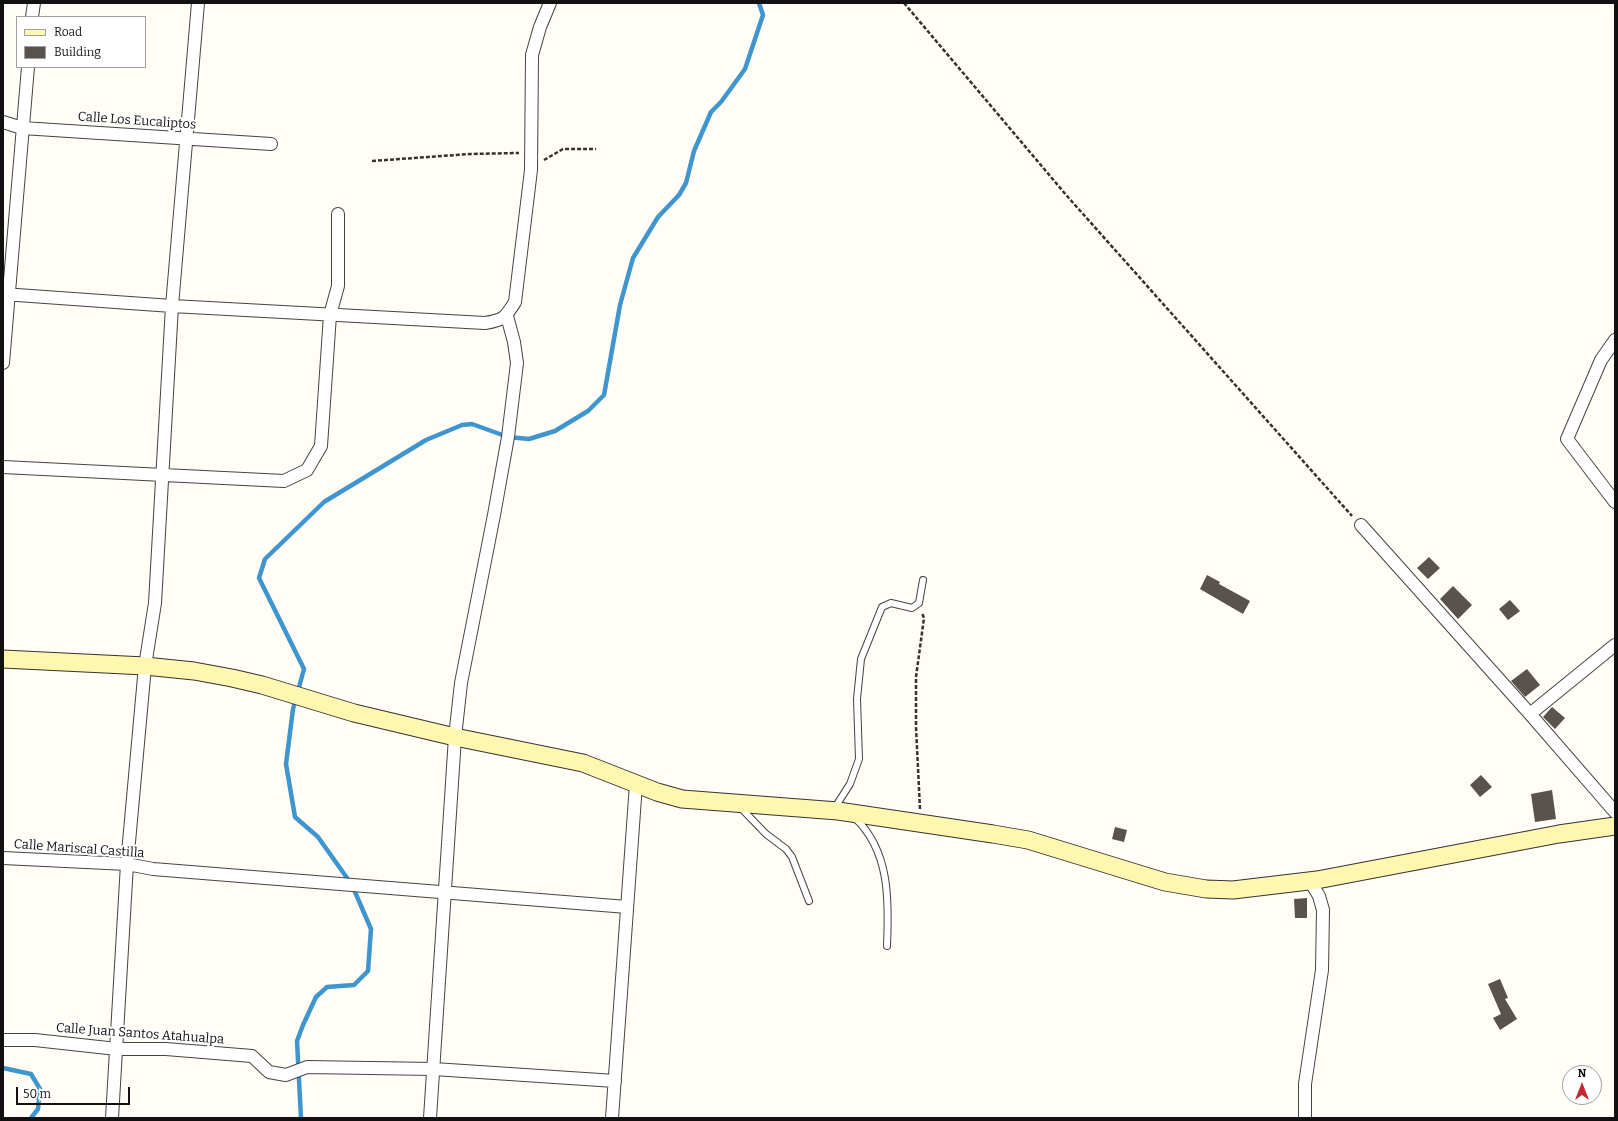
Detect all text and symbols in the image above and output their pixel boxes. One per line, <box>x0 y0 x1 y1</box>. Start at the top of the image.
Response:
legend <box>16 16 146 68</box>
text: Road <box>54 25 82 39</box>
text: Building <box>54 45 101 59</box>
street label: Calle Los Eucaliptos <box>77 109 197 133</box>
street label: Calle Mariscal Castilla <box>13 837 145 861</box>
street label: Calle Juan Santos Atahualpa <box>55 1020 225 1048</box>
north arrow <box>1562 1065 1602 1105</box>
text: N <box>1578 1067 1586 1080</box>
scale bar <box>18 1079 132 1105</box>
text: 50 m <box>23 1087 51 1101</box>

